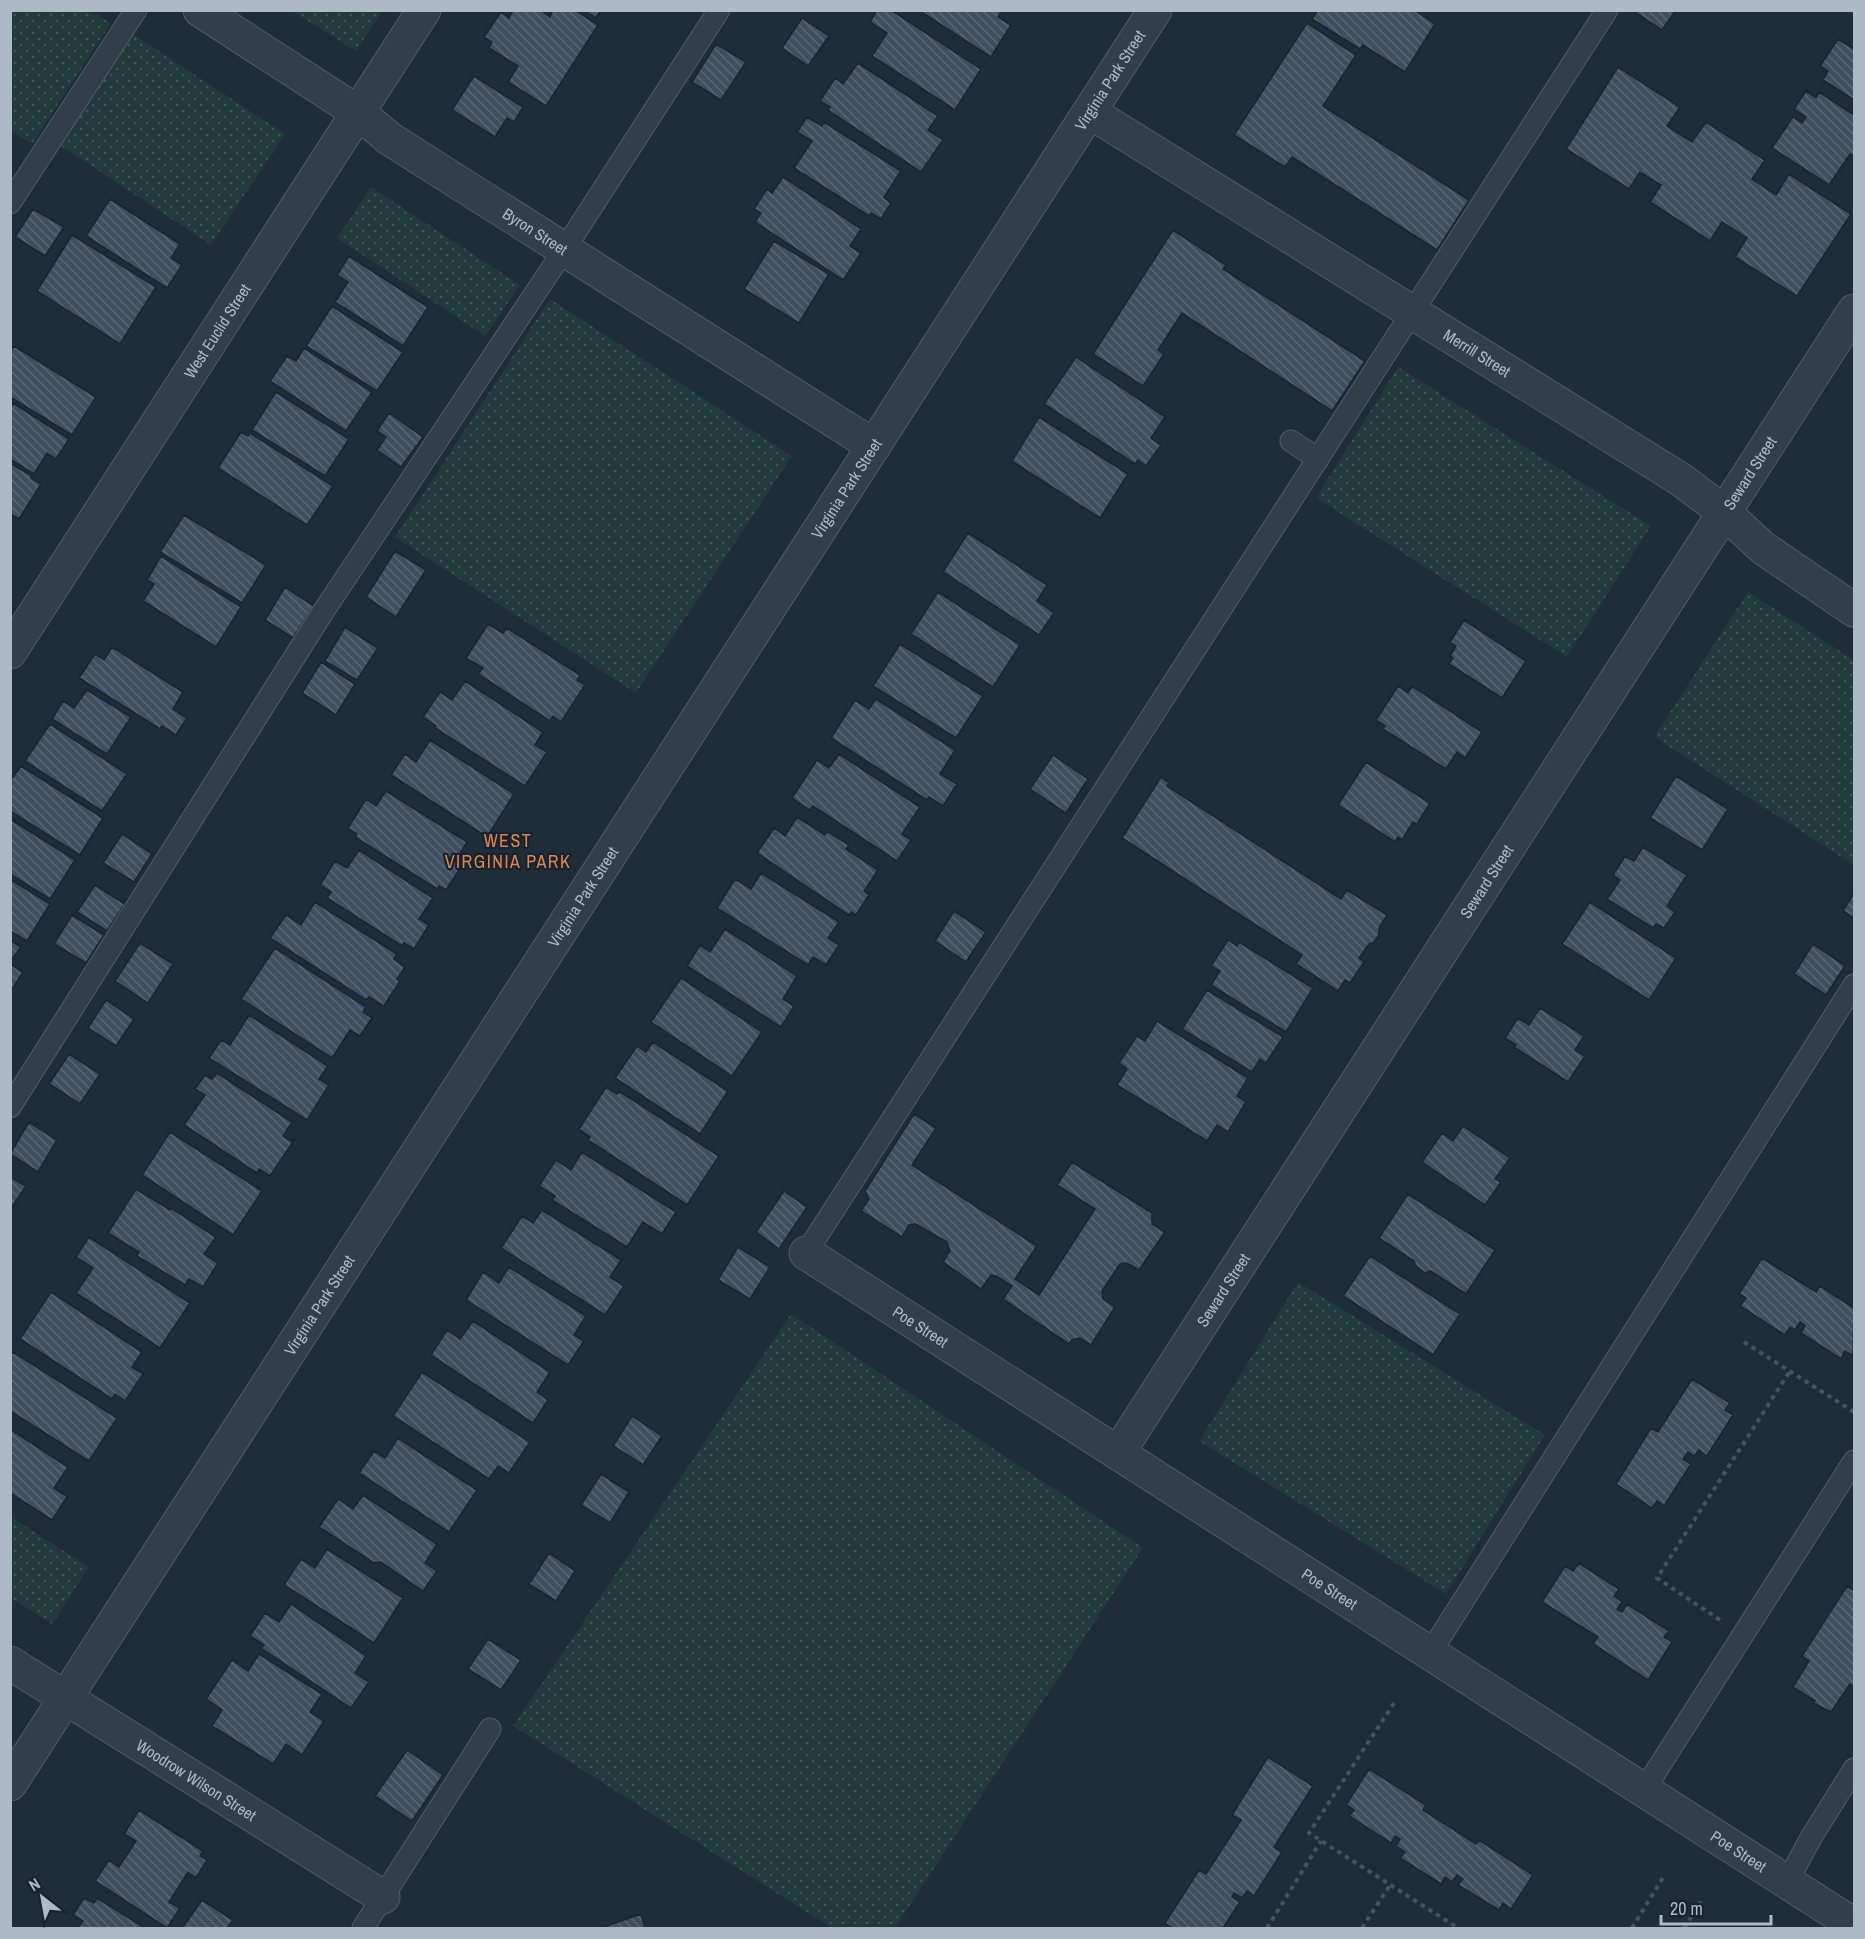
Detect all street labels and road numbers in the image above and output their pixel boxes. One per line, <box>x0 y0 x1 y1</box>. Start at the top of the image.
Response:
street label: Virginia Park Street <box>1069 25 1150 134</box>
street label: Byron Street <box>499 202 572 260</box>
street label: West Euclid Street <box>178 279 256 383</box>
street label: Merrill Street <box>1439 324 1515 382</box>
street label: Seward Street <box>1718 432 1782 514</box>
street label: Virginia Park Street <box>806 434 887 543</box>
street label: Seward Street <box>1455 840 1518 922</box>
street label: Virginia Park Street <box>542 842 623 951</box>
street label: Seward Street <box>1191 1249 1255 1331</box>
street label: Virginia Park Street <box>279 1250 360 1359</box>
street label: Poe Street <box>888 1300 953 1353</box>
street label: Poe Street <box>1298 1563 1362 1615</box>
street label: Woodrow Wilson Street <box>132 1734 261 1826</box>
street label: Poe Street <box>1707 1825 1771 1877</box>

